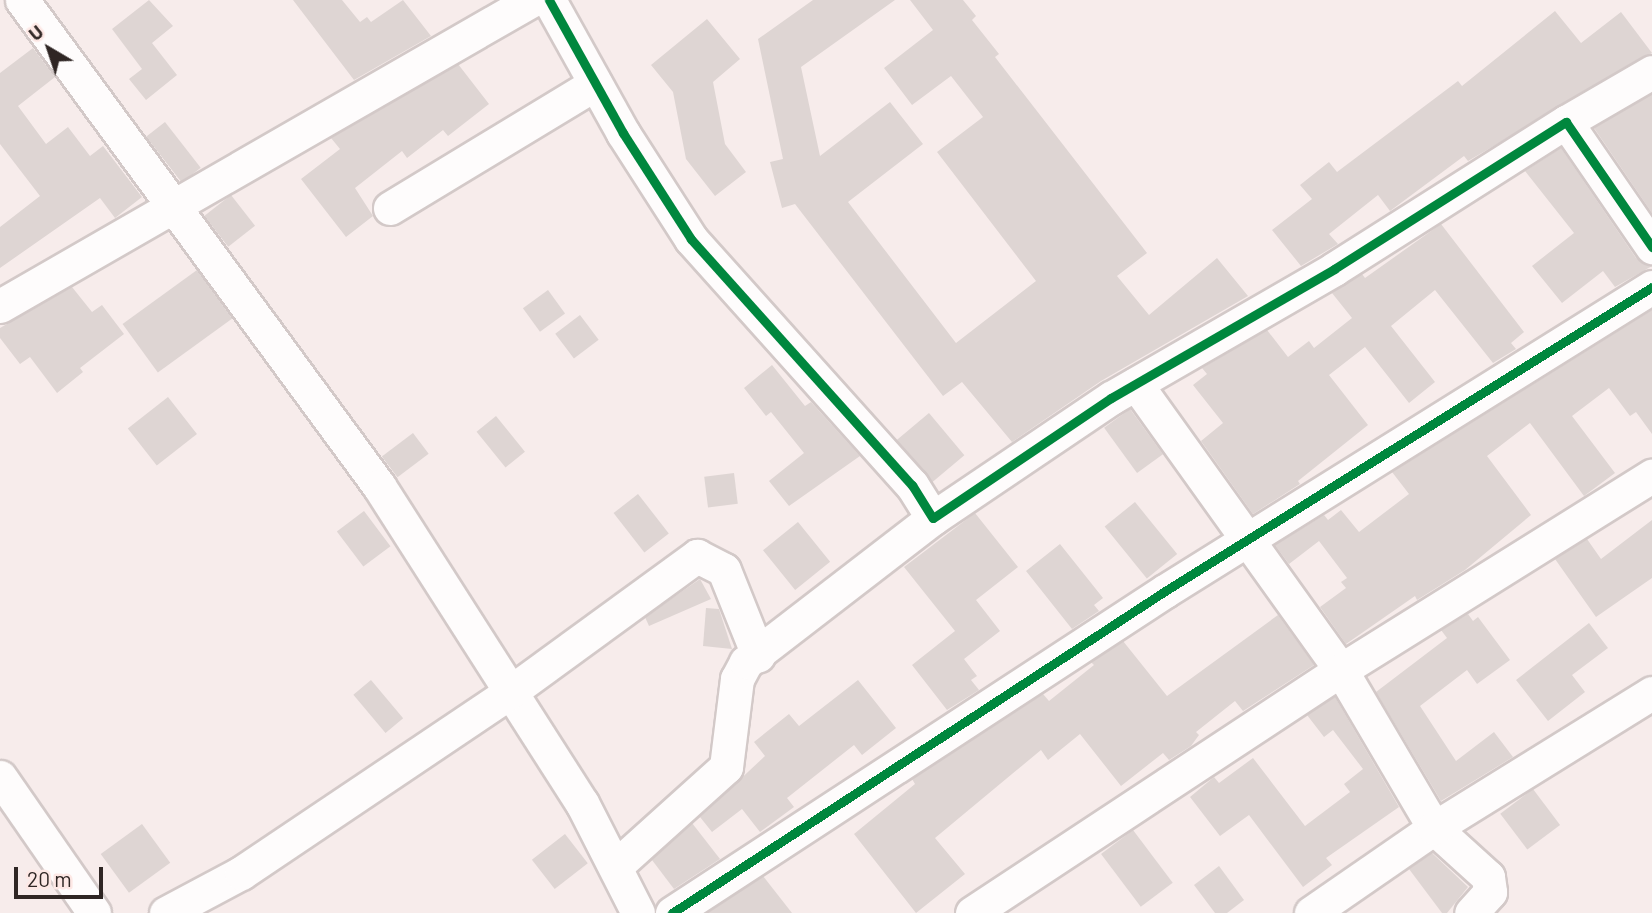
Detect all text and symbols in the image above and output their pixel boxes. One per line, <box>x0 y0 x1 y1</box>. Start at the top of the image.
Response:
north arrow <box>14 14 84 84</box>
text: U <box>24 20 47 45</box>
scale bar <box>18 853 107 897</box>
text: 20 m <box>27 866 72 891</box>

